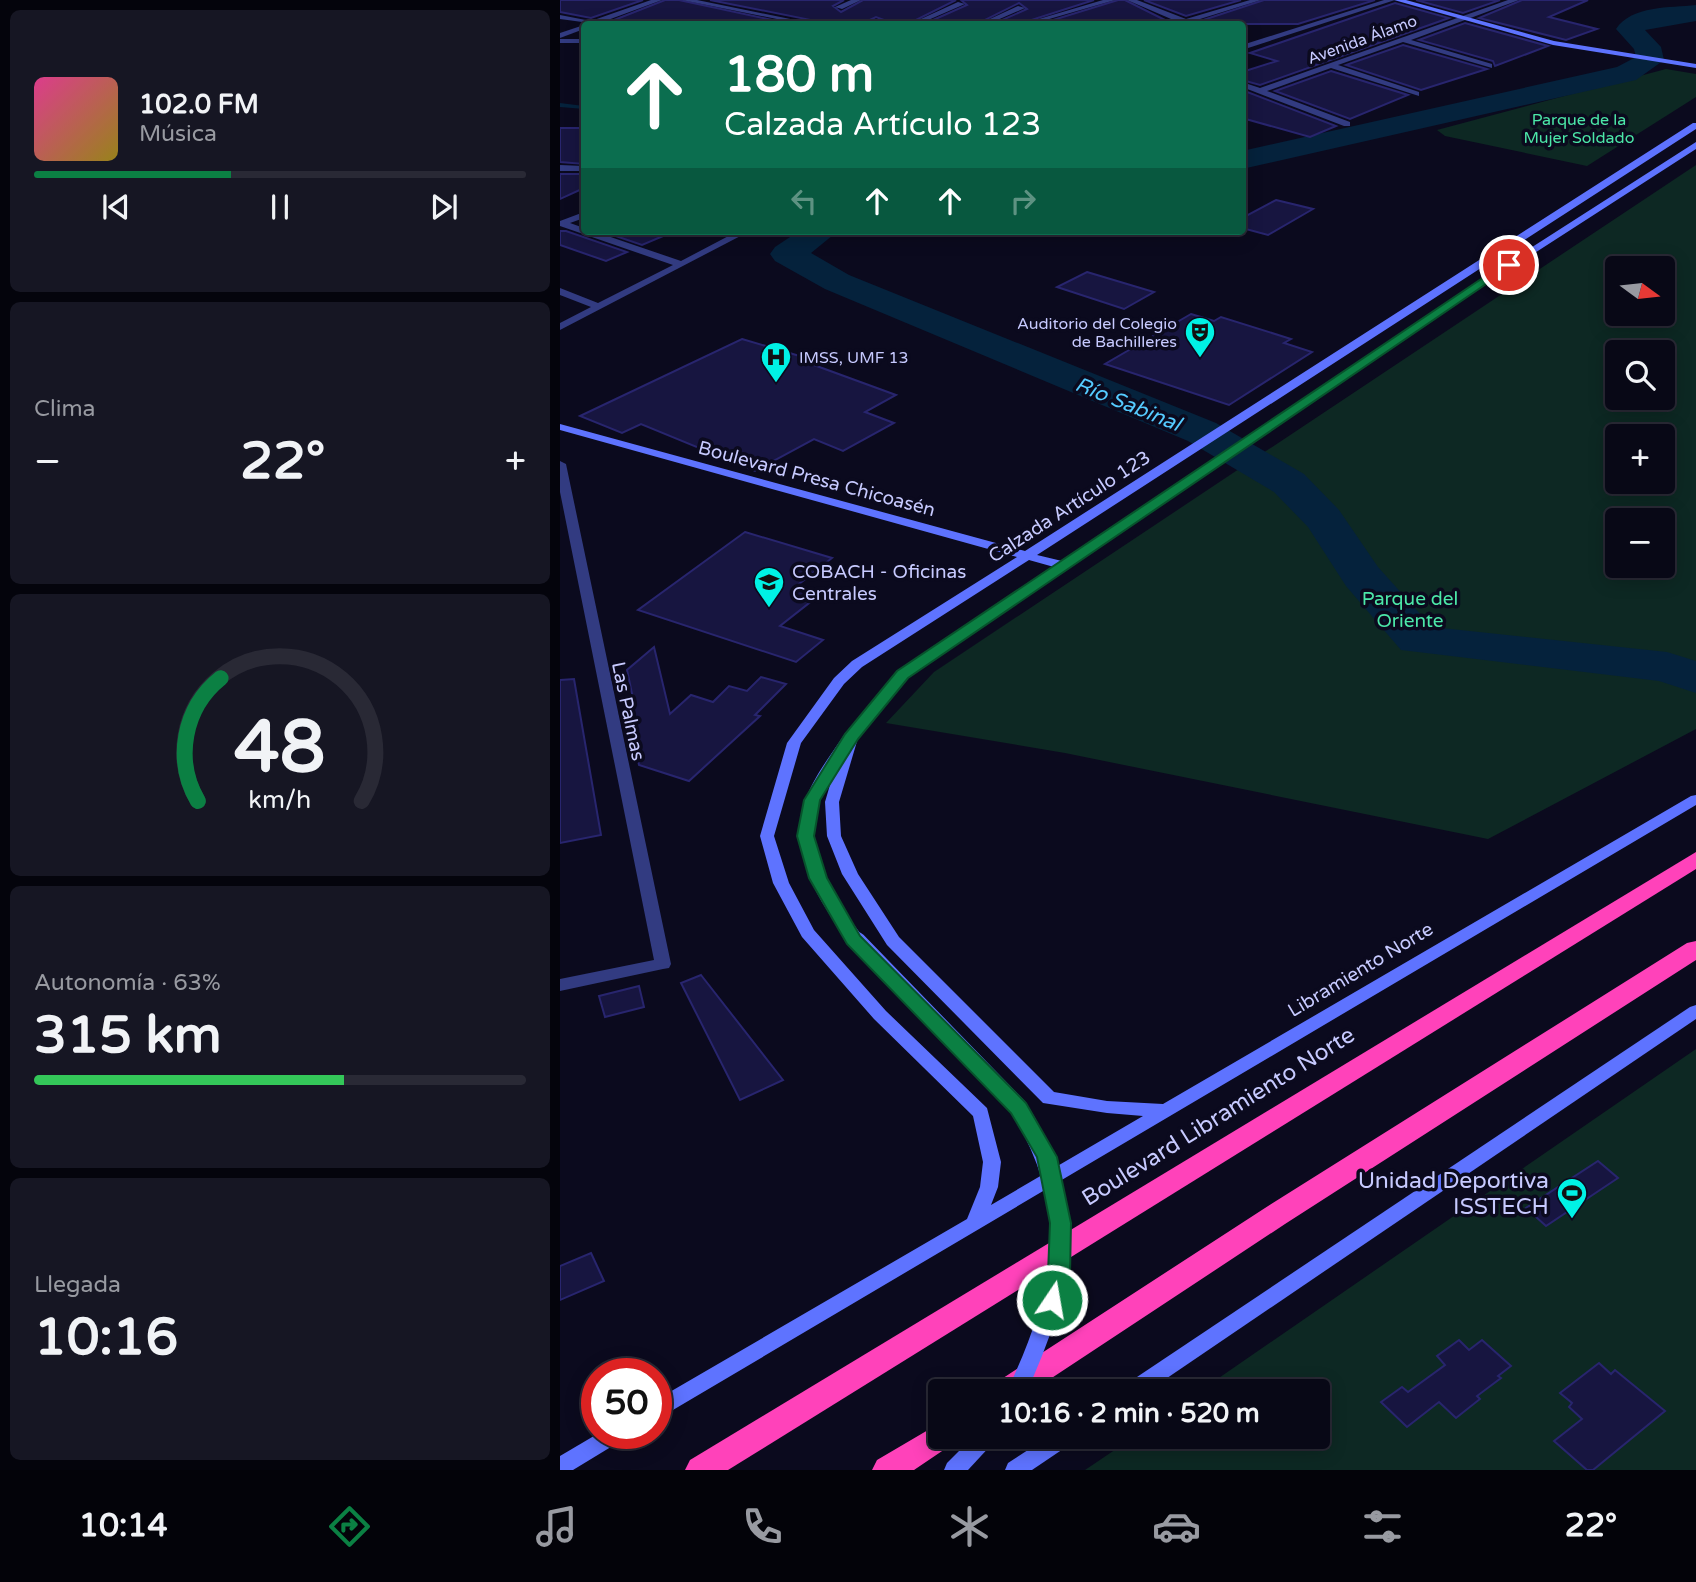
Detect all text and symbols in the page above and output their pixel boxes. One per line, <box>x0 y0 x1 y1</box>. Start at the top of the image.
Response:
street label: Avenida Álamo <box>1305 11 1420 69</box>
text: 180 m <box>724 46 874 105</box>
icon: ahead <box>609 49 700 140</box>
text: 102.0 FM <box>139 89 259 120</box>
text: Calzada Artículo 123 <box>724 106 1041 144</box>
park label: Parque de la Mujer Soldado <box>1524 110 1634 148</box>
text: Música <box>139 120 217 148</box>
icon: left <box>785 182 823 220</box>
icon: ahead <box>858 182 896 220</box>
icon: ahead <box>931 182 969 220</box>
icon: right <box>1004 182 1042 220</box>
icon: previous <box>97 188 135 226</box>
icon: pause <box>261 188 299 226</box>
icon: next <box>425 188 463 226</box>
pin <box>1479 235 1539 295</box>
icon: arrive <box>1490 246 1528 284</box>
north arrow <box>1605 256 1675 326</box>
map controls <box>1605 256 1675 578</box>
place label: Auditorio del Colegio de Bachilleres <box>1017 314 1177 352</box>
theatre icon: Auditorio del Colegio de Bachilleres <box>1183 315 1217 359</box>
hospital icon: IMSS, UMF 13 <box>759 340 793 384</box>
button: search <box>1605 340 1675 410</box>
place label: IMSS, UMF 13 <box>799 348 909 368</box>
water label: Río Sabinal <box>1071 372 1187 438</box>
text: Clima <box>34 395 95 423</box>
button: + <box>1605 424 1675 494</box>
text: 22° <box>240 430 325 493</box>
street label: Boulevard Presa Chicoasén <box>696 437 938 521</box>
text: − <box>34 439 61 485</box>
text: + <box>505 439 526 485</box>
street label: Calzada Artículo 123 <box>985 446 1155 567</box>
button: − <box>1605 508 1675 578</box>
place label: COBACH - Oficinas Centrales <box>792 561 966 605</box>
school or university icon: COBACH - Oficinas Centrales <box>752 565 786 609</box>
park label: Parque del Oriente <box>1362 588 1458 632</box>
street label: Las Palmas <box>607 660 649 763</box>
text: 48 <box>234 704 326 792</box>
text: km/h <box>249 785 311 815</box>
street label: Libramiento Norte <box>1284 918 1437 1022</box>
text: Autonomía · 63% <box>34 969 221 997</box>
text: 315 km <box>34 1004 222 1067</box>
street label: Boulevard Libramiento Norte <box>1077 1021 1360 1213</box>
place label: Unidad Deportiva ISSTECH <box>1358 1167 1549 1221</box>
sports icon: Unidad Deportiva ISSTECH <box>1555 1176 1589 1220</box>
position arrow <box>1015 1263 1089 1337</box>
text: Llegada <box>34 1271 121 1299</box>
text: 10:16 <box>34 1306 178 1369</box>
speed limit sign: 50 <box>581 1358 672 1449</box>
text: 10:16 · 2 min · 520 m <box>998 1398 1260 1429</box>
icon: directions <box>325 1502 374 1551</box>
icon: music <box>532 1502 581 1551</box>
icon: phone <box>738 1502 787 1551</box>
icon: climate <box>945 1502 994 1551</box>
icon: car <box>1152 1502 1201 1551</box>
icon: filters <box>1358 1502 1407 1551</box>
text: 10:14 <box>79 1507 168 1545</box>
text: 22° <box>1565 1507 1617 1545</box>

